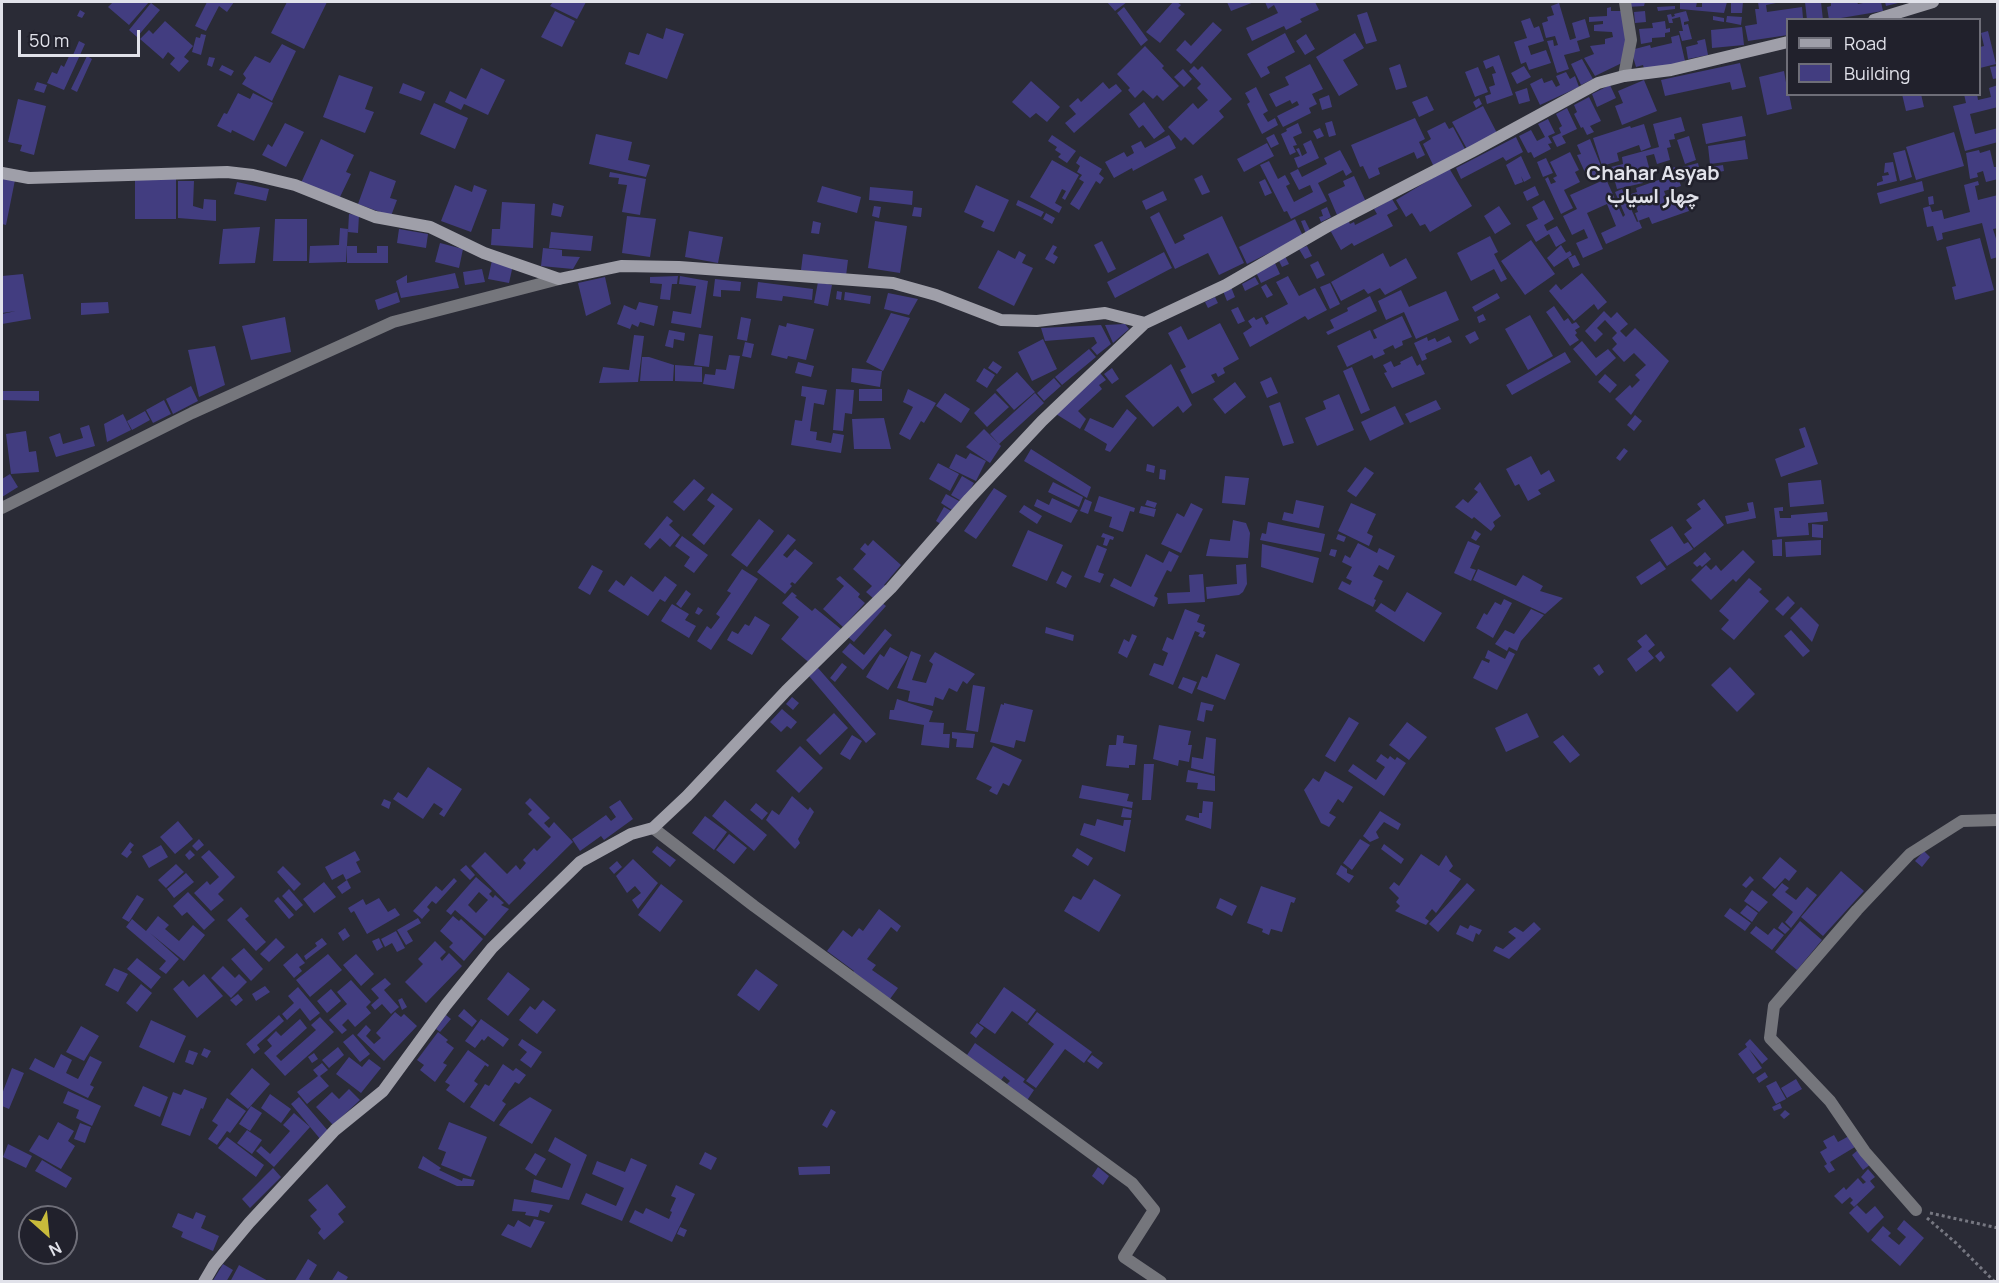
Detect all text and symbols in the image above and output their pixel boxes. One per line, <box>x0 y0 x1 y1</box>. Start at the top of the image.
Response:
scale bar <box>21 18 142 56</box>
legend <box>1786 18 1981 96</box>
text: 50 m <box>29 28 69 52</box>
text: Road <box>1844 31 1887 55</box>
text: Building <box>1844 61 1910 85</box>
district label: Chahar Asyab چهار اسیاب <box>1586 162 1720 209</box>
north arrow <box>18 1205 78 1265</box>
text: N <box>45 1237 65 1262</box>

